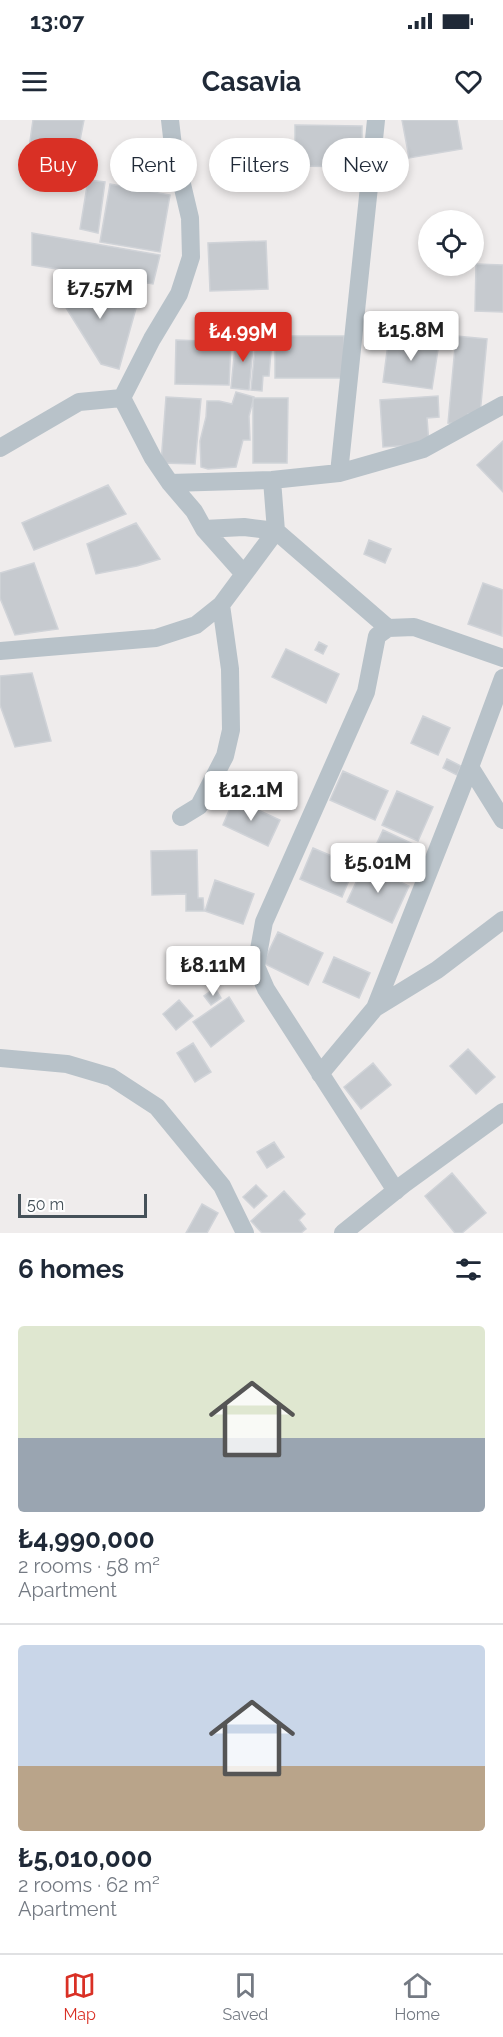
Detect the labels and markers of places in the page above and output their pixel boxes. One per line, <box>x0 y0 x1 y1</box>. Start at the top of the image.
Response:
pin: ₺7.57M <box>51 269 149 320</box>
pin: ₺15.8M <box>362 311 460 362</box>
pin: ₺4.99M <box>194 312 292 363</box>
pin: ₺12.1M <box>202 771 300 822</box>
pin: ₺5.01M <box>329 843 427 894</box>
pin: ₺8.11M <box>164 946 262 997</box>

